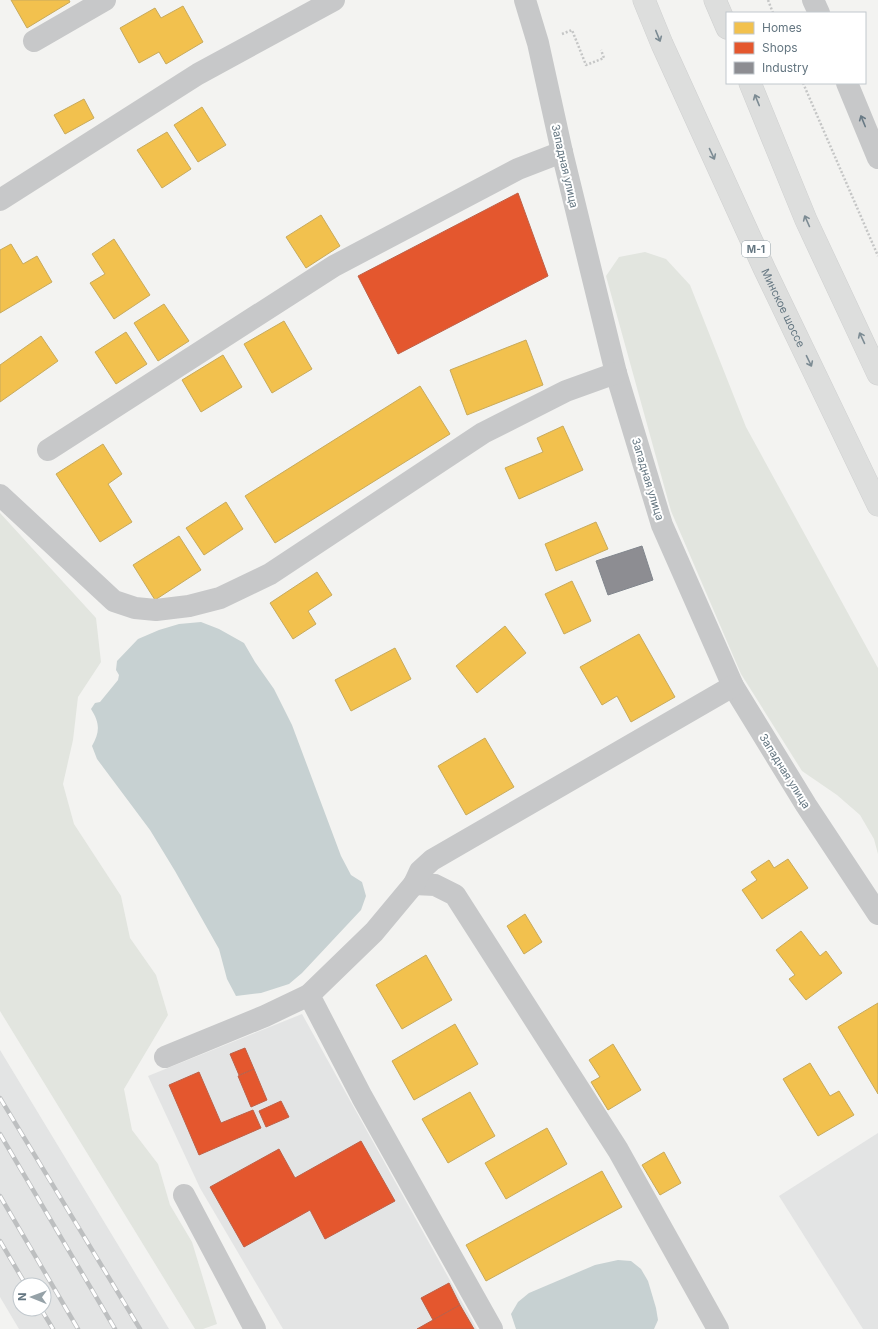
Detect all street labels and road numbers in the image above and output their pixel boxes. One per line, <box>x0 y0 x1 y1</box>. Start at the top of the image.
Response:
street label: Западная улица <box>549 123 581 209</box>
road number: М-1 <box>742 241 770 257</box>
street label: Минское шоссе <box>758 266 808 350</box>
street label: Западная улица <box>629 436 667 522</box>
street label: Западная улица <box>756 731 814 811</box>

